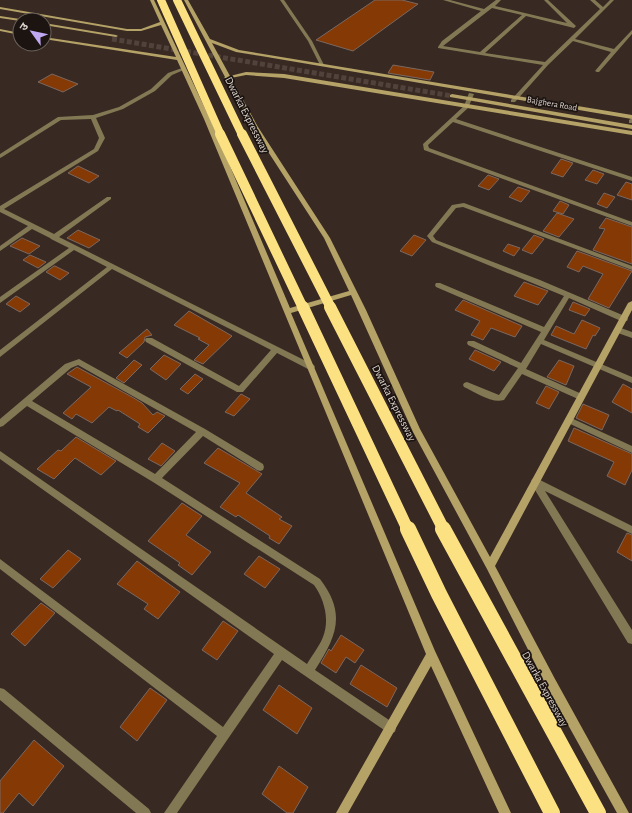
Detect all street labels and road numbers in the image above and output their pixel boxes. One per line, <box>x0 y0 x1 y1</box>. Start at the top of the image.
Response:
street label: Dwarka Expressway <box>223 75 271 155</box>
street label: Bajghera Road <box>526 95 578 113</box>
street label: Dwarka Expressway <box>370 363 418 443</box>
street label: Dwarka Expressway <box>520 650 570 729</box>

